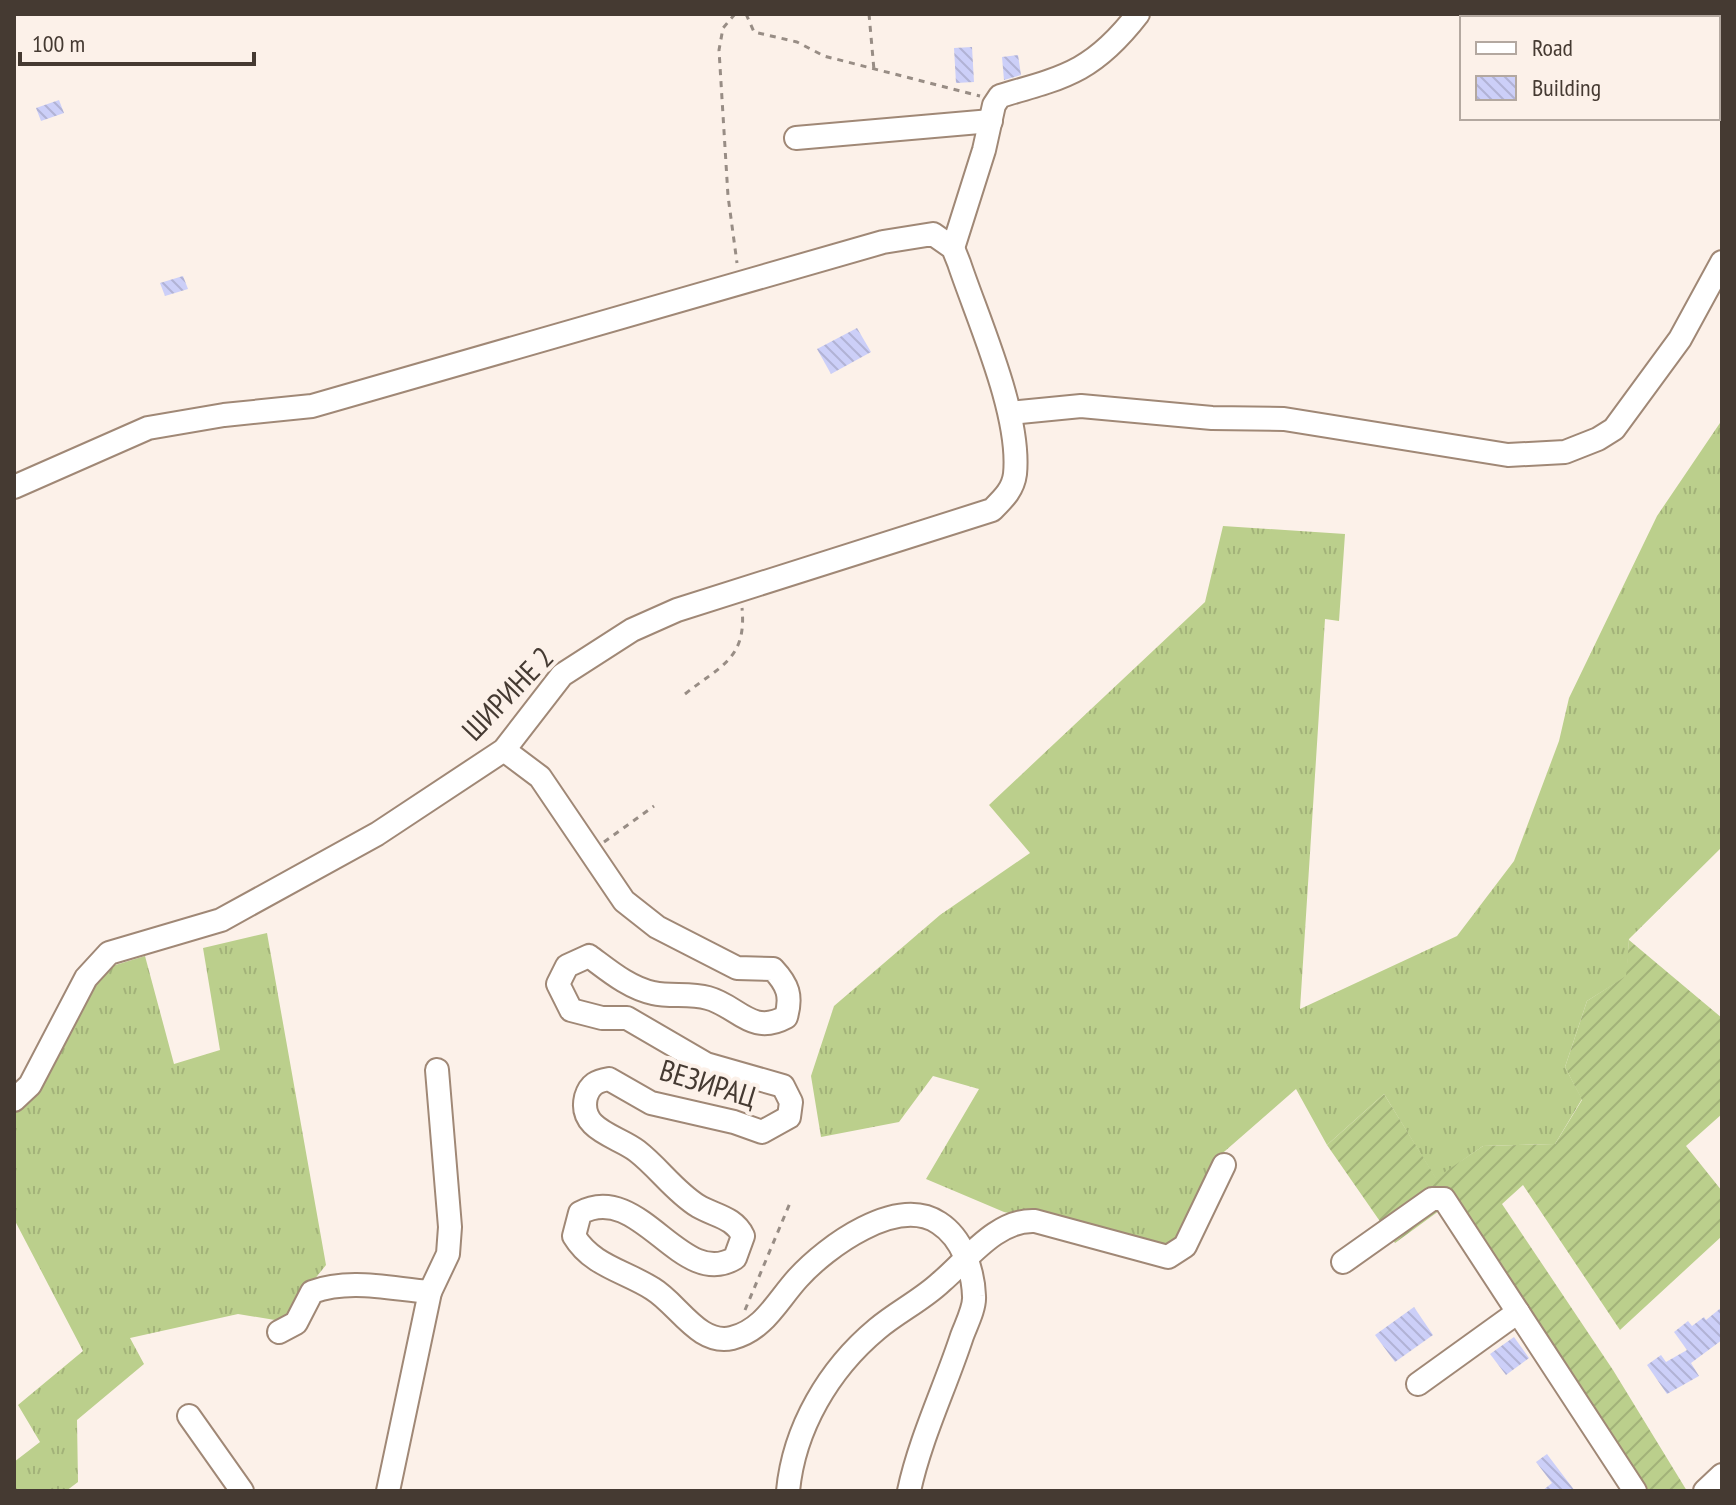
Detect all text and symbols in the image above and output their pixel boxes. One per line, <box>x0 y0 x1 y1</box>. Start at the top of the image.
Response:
scale bar <box>20 16 254 66</box>
legend <box>1460 16 1720 120</box>
text: 100 m <box>32 28 85 59</box>
text: Road <box>1532 32 1573 63</box>
text: Building <box>1532 72 1601 103</box>
street label: ШИРИНЕ 2 <box>453 638 561 748</box>
street label: ВЕЗИРАЦ <box>655 1049 761 1116</box>

